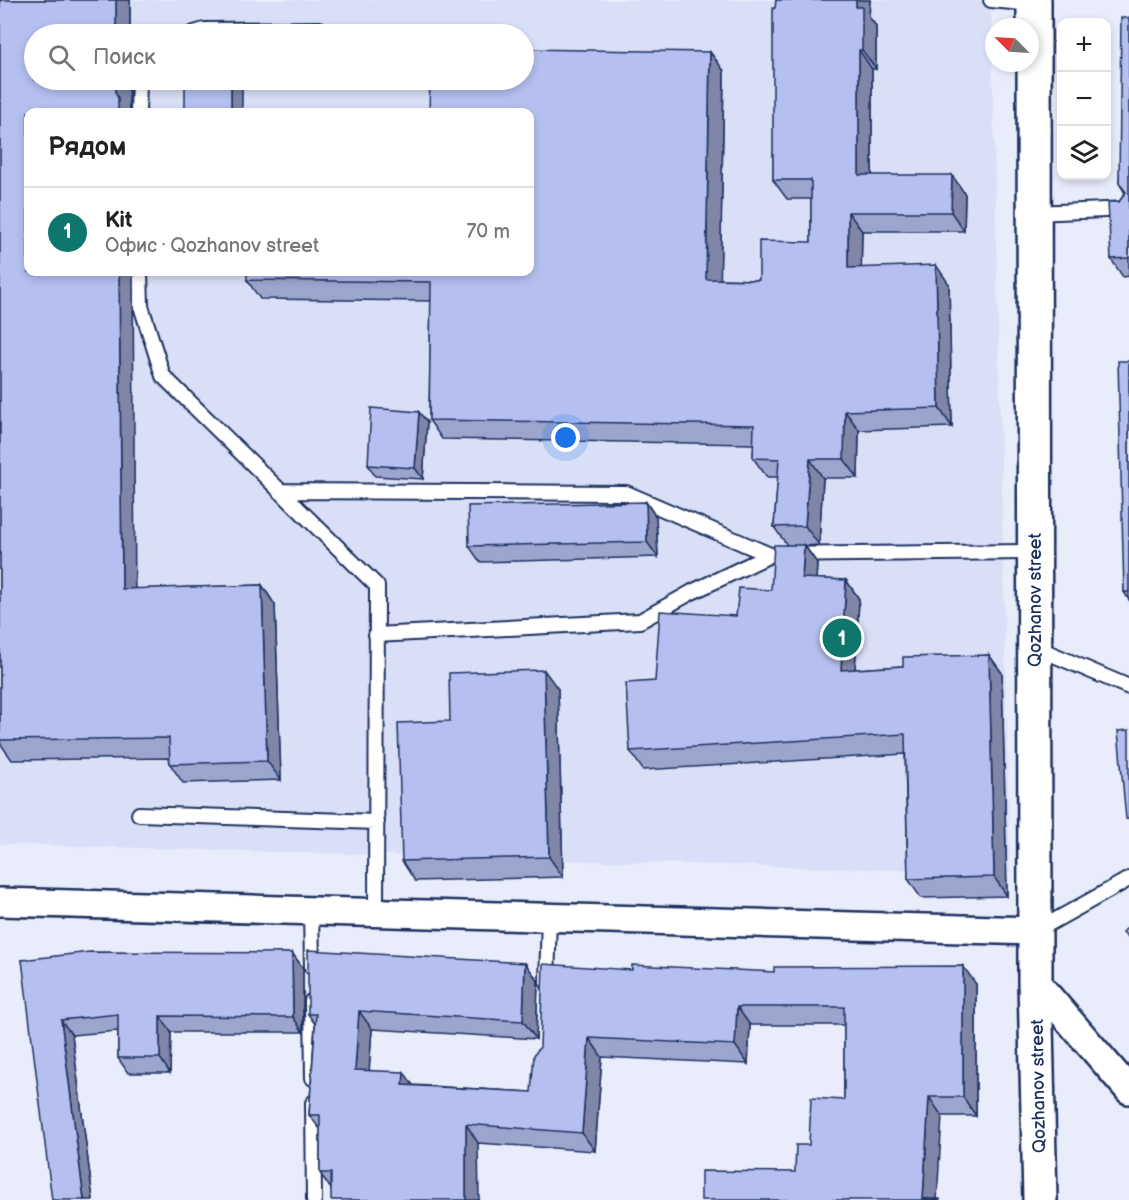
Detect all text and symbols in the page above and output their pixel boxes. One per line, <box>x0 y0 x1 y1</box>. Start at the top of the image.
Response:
north arrow <box>985 18 1039 72</box>
map controls <box>1057 18 1111 180</box>
button: + <box>1057 18 1111 72</box>
search box <box>24 24 534 90</box>
icon: search <box>45 41 78 74</box>
text: Поиск <box>93 44 156 71</box>
button: − <box>1057 72 1111 126</box>
button: layers <box>1057 126 1111 180</box>
text: Рядом <box>48 132 126 163</box>
text: Kit <box>105 207 132 234</box>
text: 1 <box>63 220 72 244</box>
text: 70 m <box>466 220 510 244</box>
text: Офис · Qozhanov street <box>105 234 319 258</box>
your location <box>551 423 580 452</box>
street label: Qozhanov street <box>1025 533 1046 667</box>
pin: 1 <box>822 616 862 660</box>
street label: Qozhanov street <box>1027 1018 1050 1153</box>

